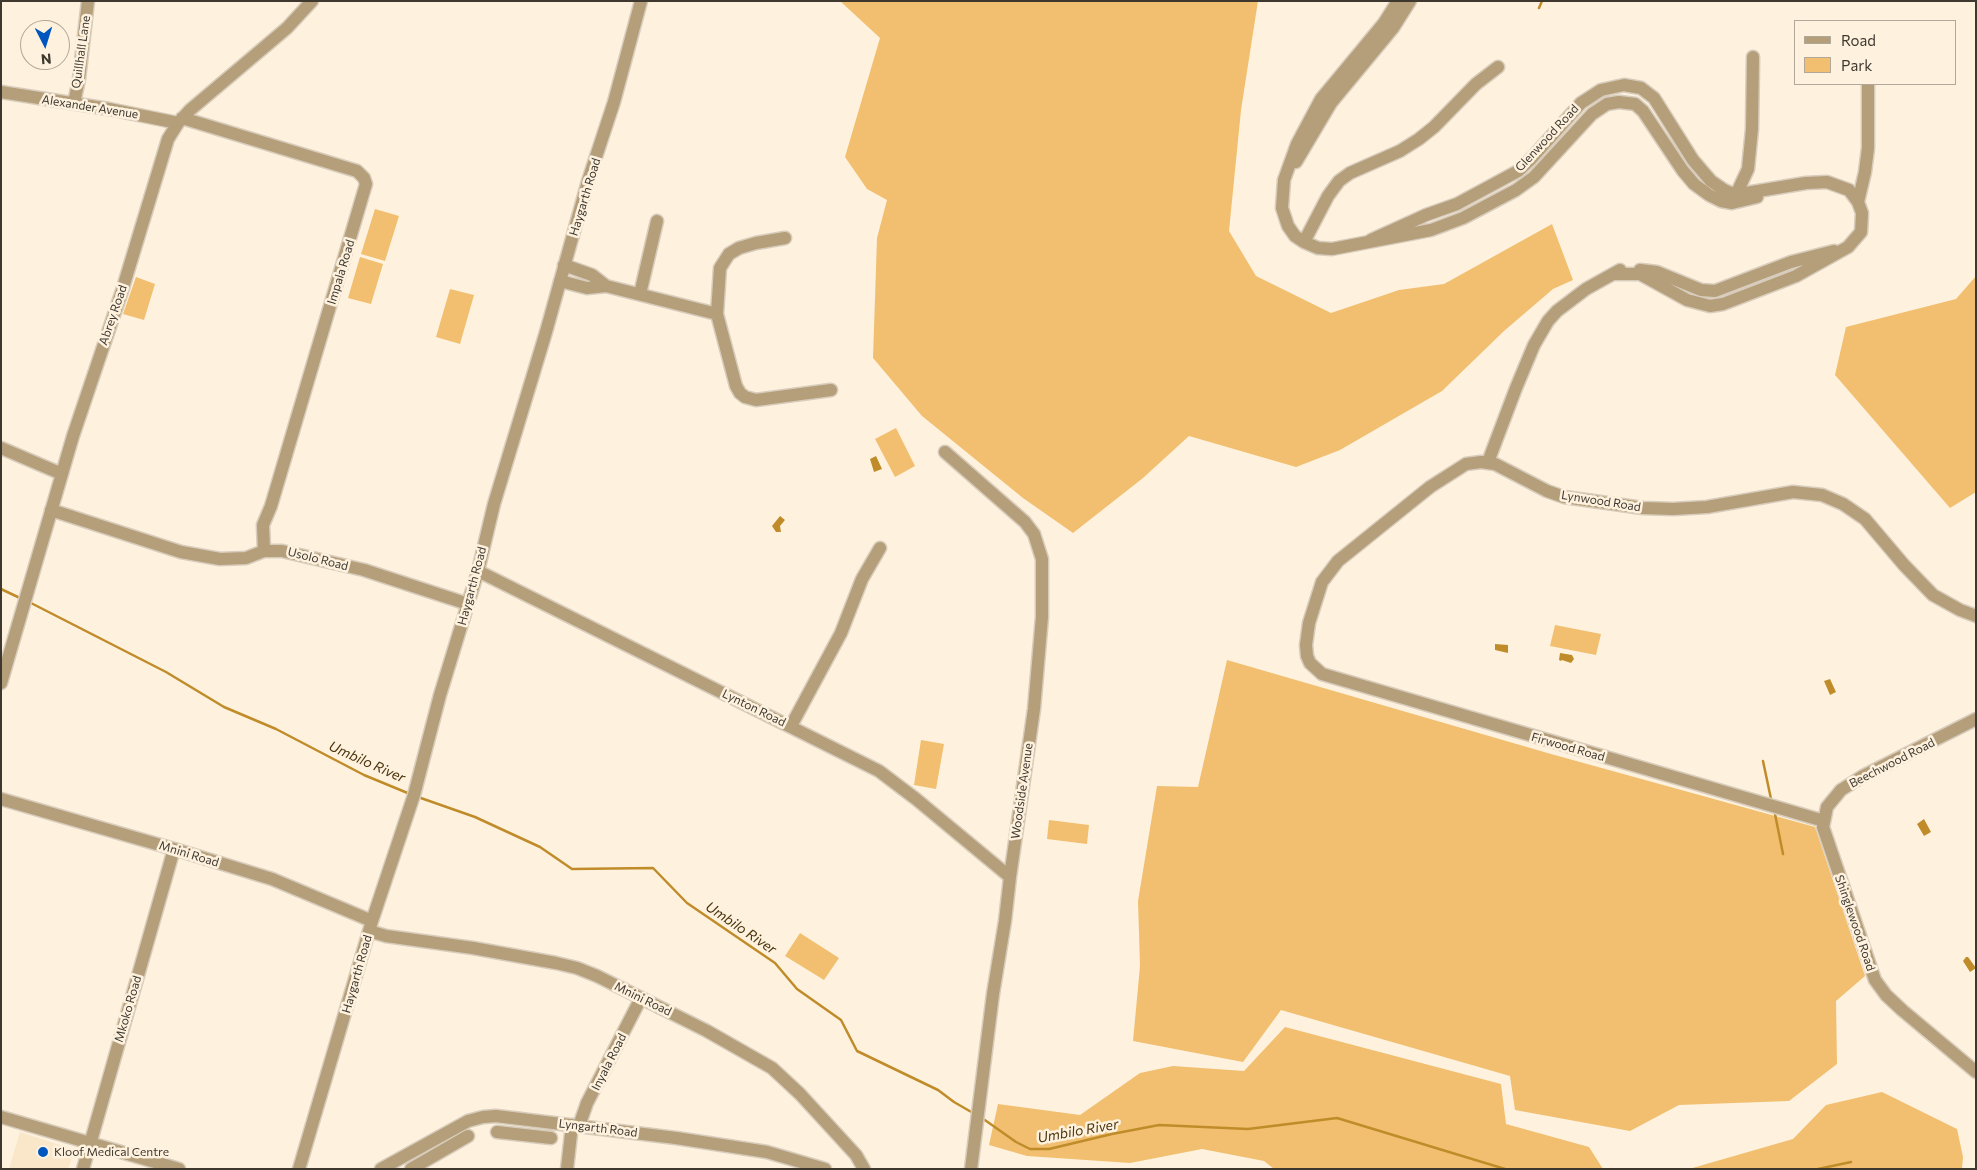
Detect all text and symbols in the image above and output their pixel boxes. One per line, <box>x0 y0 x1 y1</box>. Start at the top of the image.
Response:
street label: Quillhall Lane <box>69 15 93 89</box>
north arrow <box>20 20 70 70</box>
legend <box>1794 20 1957 85</box>
text: Road <box>1841 31 1876 49</box>
text: N <box>40 51 52 68</box>
text: Park <box>1841 56 1872 74</box>
street label: Alexander Avenue <box>41 92 139 122</box>
street label: Glenwood Road <box>1512 102 1582 174</box>
street label: Haygarth Road <box>566 156 604 238</box>
street label: Impala Road <box>324 238 358 306</box>
street label: Abrey Road <box>96 283 130 347</box>
street label: Lynwood Road <box>1560 488 1642 514</box>
street label: Usolo Road <box>286 545 350 573</box>
street label: Haygarth Road <box>455 545 489 627</box>
street label: Lynton Road <box>720 686 788 730</box>
street label: Firwood Road <box>1530 730 1606 764</box>
street label: Beechwood Road <box>1847 735 1937 791</box>
water label: Umbilo River <box>326 738 408 786</box>
street label: Woodside Avenue <box>1008 742 1036 840</box>
street label: Mnini Road <box>157 838 221 870</box>
street label: Shinglewood Road <box>1832 873 1878 973</box>
water label: Umbilo River <box>702 898 780 958</box>
street label: Haygarth Road <box>339 933 375 1015</box>
street label: Mkoko Road <box>112 974 144 1044</box>
street label: Mnini Road <box>612 979 674 1019</box>
street label: Inyala Road <box>588 1031 630 1093</box>
street label: Lyngarth Road <box>558 1116 638 1140</box>
water label: Umbilo River <box>1036 1116 1120 1146</box>
marker: Kloof Medical Centre <box>36 1145 50 1159</box>
place label: Kloof Medical Centre <box>54 1145 169 1159</box>

